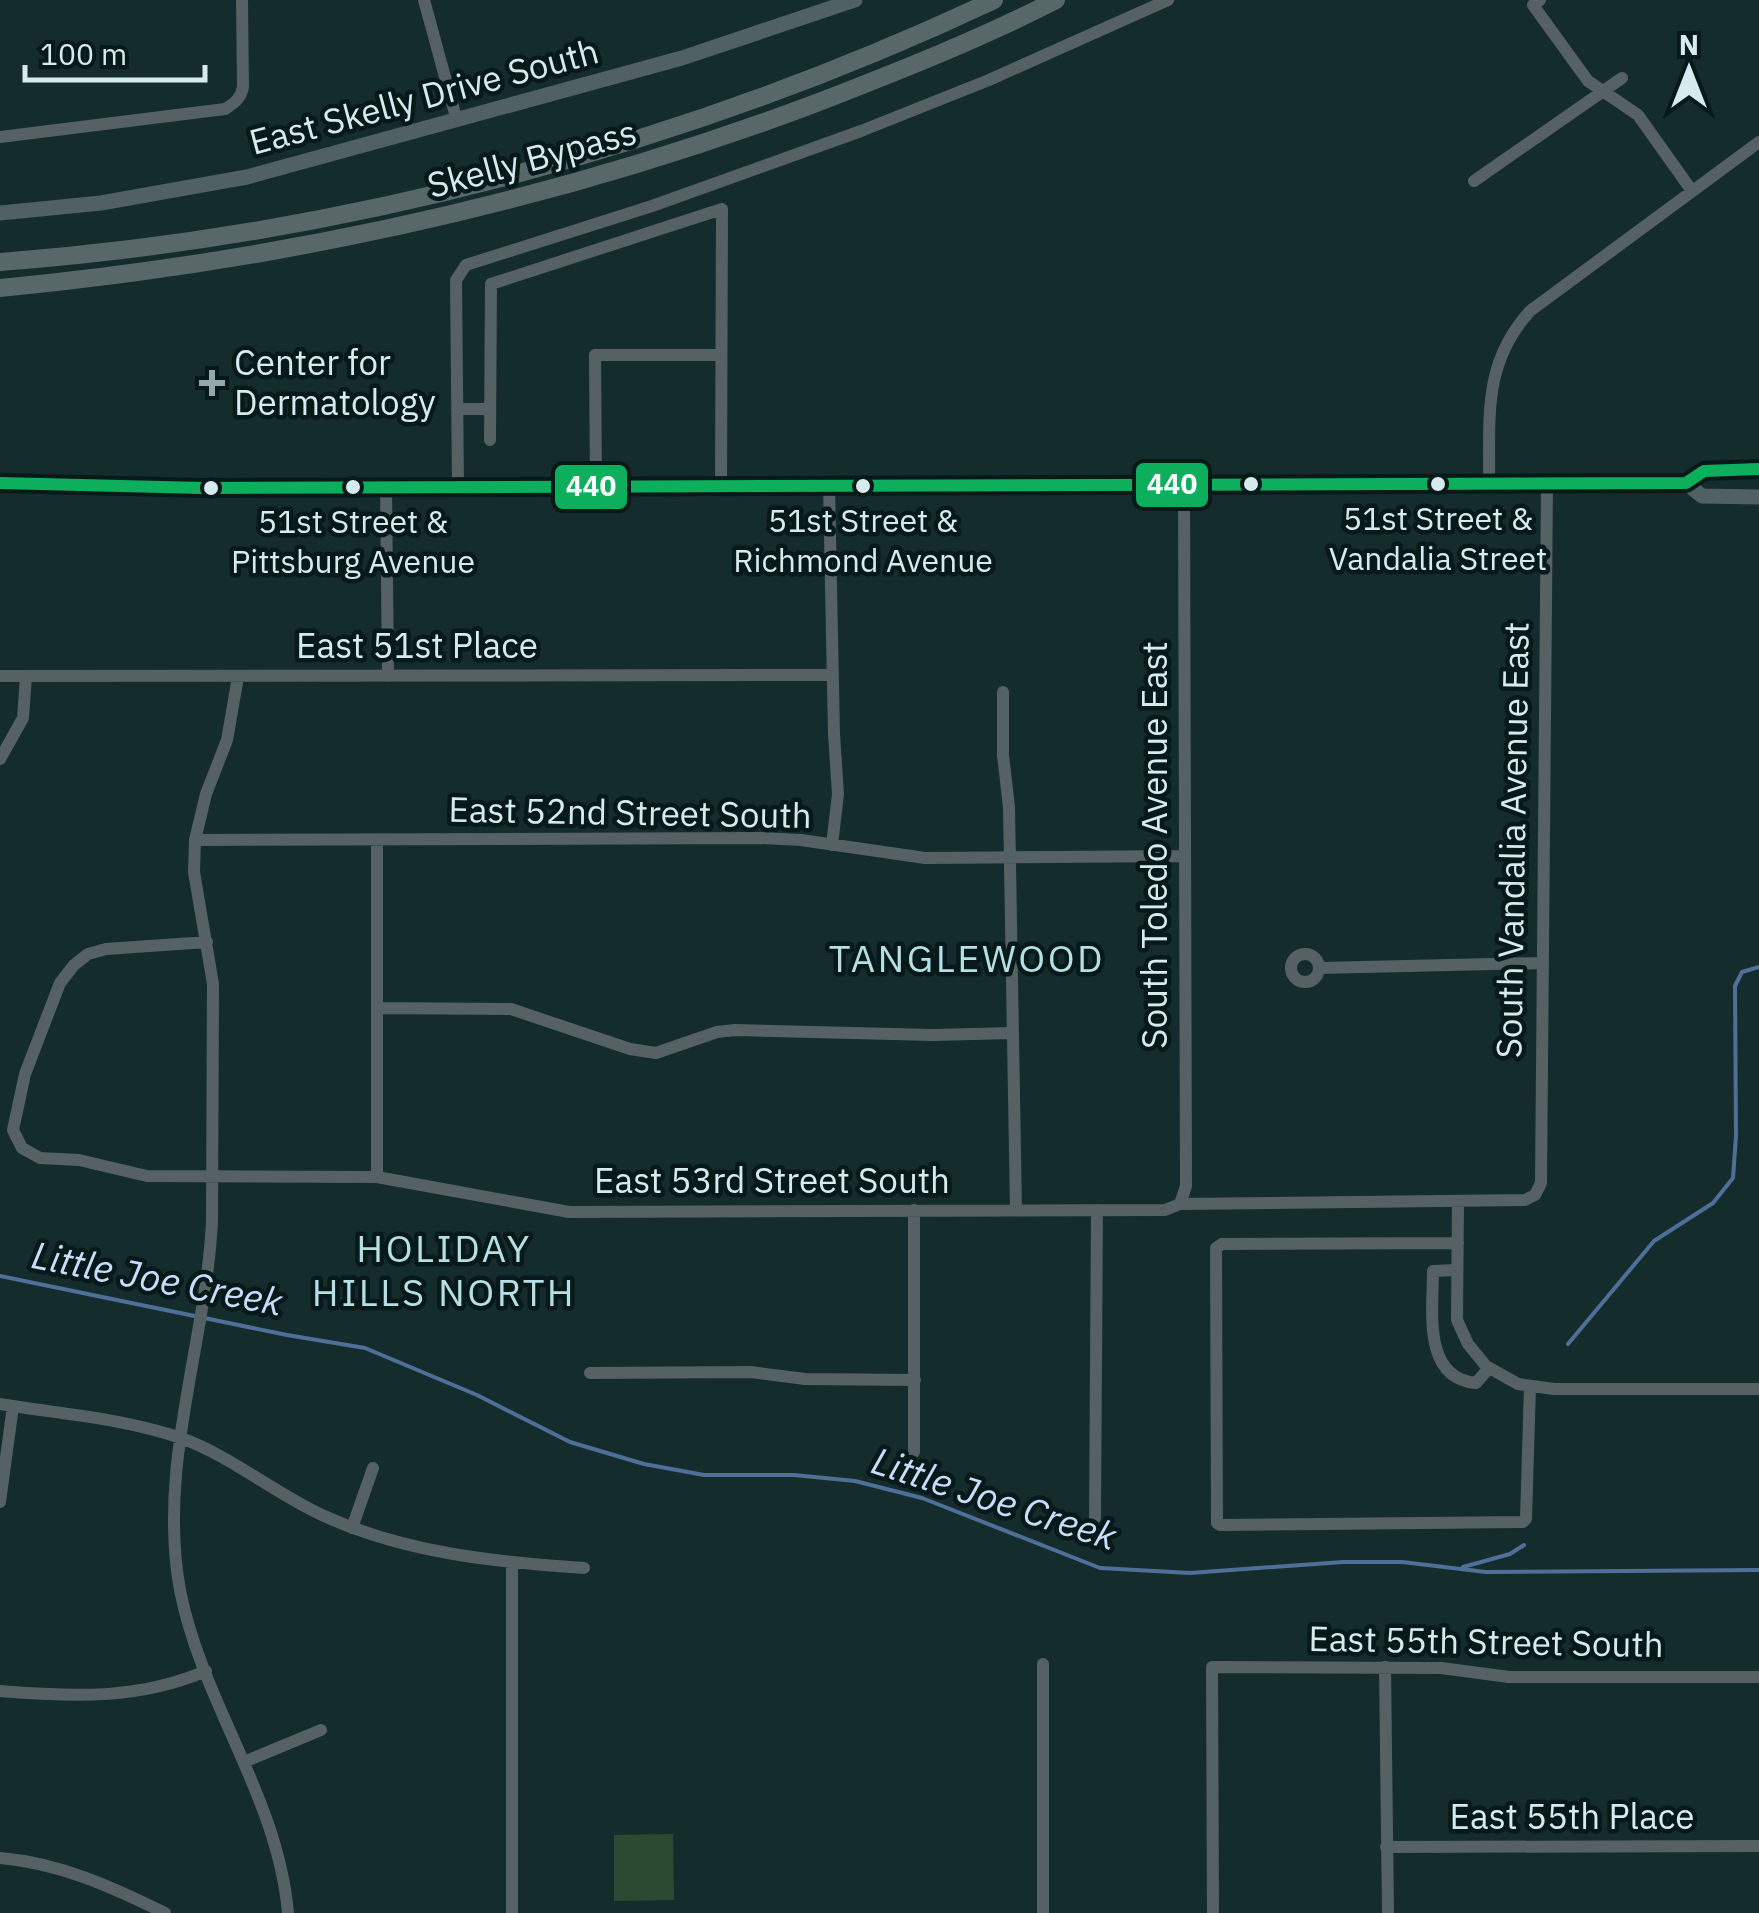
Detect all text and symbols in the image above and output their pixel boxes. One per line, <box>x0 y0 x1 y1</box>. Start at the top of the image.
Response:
scale bar <box>25 20 205 82</box>
north arrow <box>1639 20 1739 120</box>
text: N <box>1679 26 1699 63</box>
street label: East Skelly Drive South <box>244 27 603 165</box>
text: 100 m <box>40 34 127 73</box>
street label: Skelly Bypass <box>422 108 641 208</box>
place label: Center for Dermatology <box>234 339 436 425</box>
marker: Center for Dermatology <box>199 370 225 396</box>
line badge: 440 <box>1134 461 1210 509</box>
line badge: 440 <box>553 463 629 511</box>
text: 440 <box>1147 465 1197 502</box>
text: 440 <box>566 467 616 504</box>
unlabelled marker <box>1241 474 1261 494</box>
marker: 51st Street & Vandalia Street <box>1428 474 1448 494</box>
marker: 51st Street & Richmond Avenue <box>853 476 873 496</box>
marker: 51st Street & Pittsburg Avenue <box>343 477 363 497</box>
unlabelled marker <box>201 478 221 498</box>
place label: 51st Street & Vandalia Street <box>1329 497 1547 579</box>
place label: 51st Street & Richmond Avenue <box>733 499 993 581</box>
place label: 51st Street & Pittsburg Avenue <box>231 500 475 582</box>
street label: South Vandalia Avenue East <box>1485 621 1539 1059</box>
street label: East 51st Place <box>296 622 538 668</box>
street label: South Toledo Avenue East <box>1131 641 1177 1049</box>
street label: East 52nd Street South <box>448 786 812 838</box>
district label: TANGLEWOOD <box>829 933 1105 982</box>
street label: East 53rd Street South <box>594 1157 950 1203</box>
district label: HOLIDAY HILLS NORTH <box>312 1223 576 1316</box>
water label: Little Joe Creek <box>28 1229 288 1326</box>
water label: Little Joe Creek <box>866 1435 1124 1561</box>
street label: East 55th Street South <box>1308 1615 1664 1667</box>
street label: East 55th Place <box>1450 1793 1694 1839</box>

